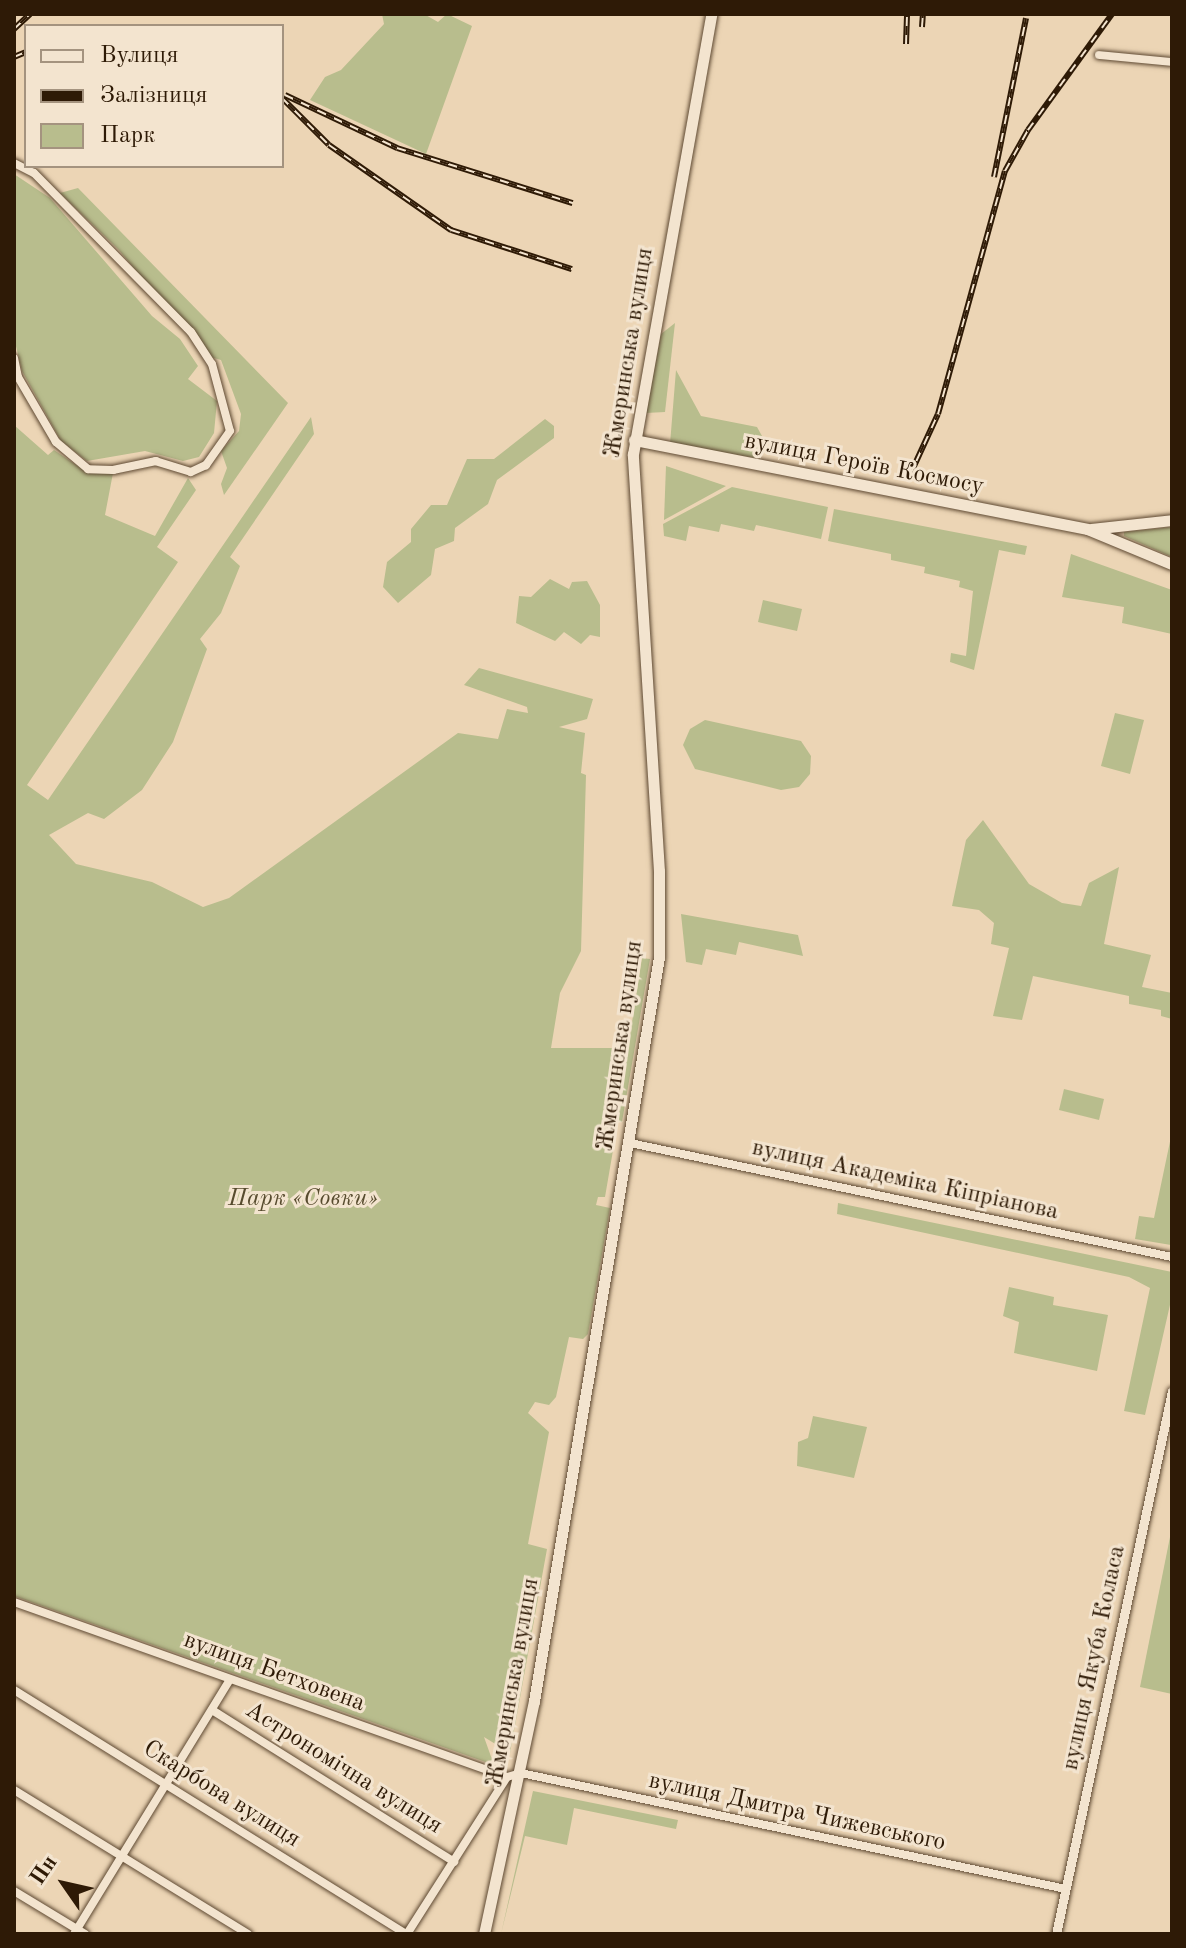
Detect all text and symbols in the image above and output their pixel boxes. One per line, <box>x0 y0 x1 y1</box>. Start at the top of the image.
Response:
legend <box>24 24 284 168</box>
text: Вулиця <box>100 44 179 68</box>
text: Залізниця <box>100 84 208 108</box>
text: Парк <box>100 124 155 148</box>
street label: Жмеринська вулиця <box>599 246 661 460</box>
street label: вулиця Героїв Космосу <box>742 428 986 502</box>
street label: Жмеринська вулиця <box>592 939 650 1153</box>
street label: вулиця Академіка Кіпріанова <box>749 1134 1061 1228</box>
park label: Парк «Совки» <box>228 1186 378 1214</box>
street label: вулиця Якуба Коласа <box>1057 1543 1133 1773</box>
street label: Жмеринська вулиця <box>481 1576 547 1790</box>
street label: вулиця Бетховена <box>179 1627 369 1719</box>
street label: Астрономічна вулиця <box>239 1697 447 1841</box>
street label: Скарбова вулиця <box>137 1735 305 1855</box>
street label: вулиця Дмитра Чижевського <box>646 1767 948 1859</box>
north arrow <box>24 1844 104 1924</box>
text: Пн <box>26 1852 62 1889</box>

